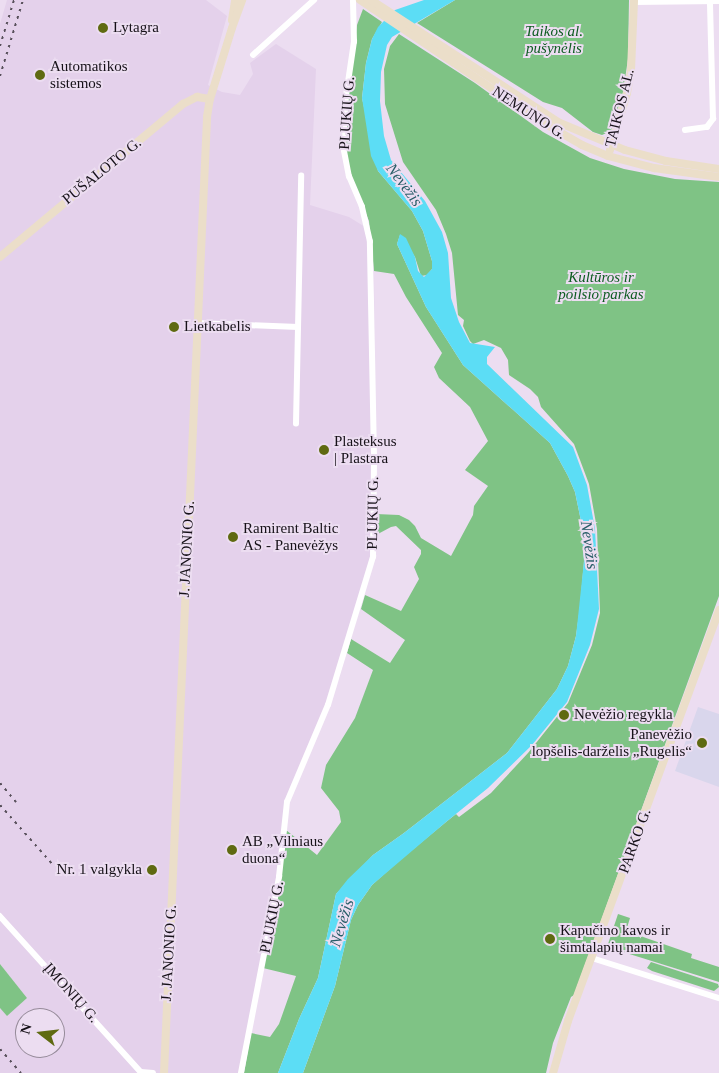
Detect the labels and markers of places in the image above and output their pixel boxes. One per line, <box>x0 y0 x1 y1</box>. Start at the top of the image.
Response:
place label: Lytagra <box>113 19 159 37</box>
marker: Lytagra <box>97 22 109 34</box>
place label: Automatikos sistemos <box>50 57 127 92</box>
marker: Automatikos sistemos <box>34 69 46 81</box>
place label: Lietkabelis <box>184 318 251 336</box>
marker: Lietkabelis <box>168 321 180 333</box>
place label: Plasteksus | Plastara <box>334 432 397 467</box>
marker: Plasteksus | Plastara <box>318 444 330 456</box>
place label: Ramirent Baltic AS - Panevėžys <box>243 519 338 554</box>
marker: Ramirent Baltic AS - Panevėžys <box>227 531 239 543</box>
place label: Nevėžio regykla <box>574 706 673 724</box>
marker: Nevėžio regykla <box>558 709 570 721</box>
place label: Panevėžio lopšelis-darželis „Rugelis“ <box>532 725 692 760</box>
marker: Panevėžio lopšelis-darželis „Rugelis“ <box>696 737 708 749</box>
place label: AB „Vilniaus duona“ <box>242 832 323 867</box>
marker: AB „Vilniaus duona“ <box>226 844 238 856</box>
place label: Nr. 1 valgykla <box>57 861 142 879</box>
marker: Nr. 1 valgykla <box>146 864 158 876</box>
place label: Kapučino kavos ir šimtalapių namai <box>560 921 670 956</box>
marker: Kapučino kavos ir šimtalapių namai <box>544 933 556 945</box>

